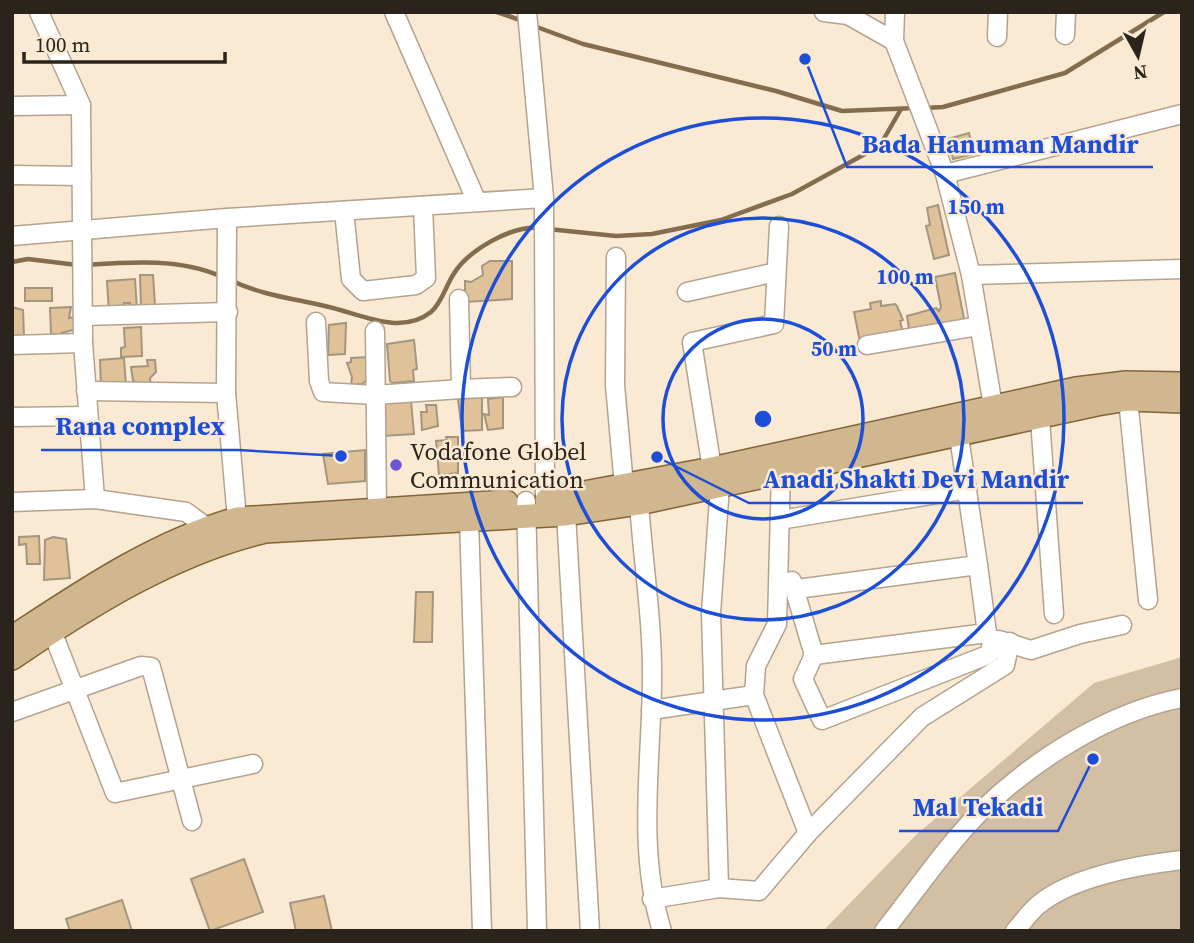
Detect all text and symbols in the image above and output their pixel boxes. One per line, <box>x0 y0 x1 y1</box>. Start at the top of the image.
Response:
scale bar <box>24 21 226 65</box>
north arrow <box>1103 21 1173 91</box>
text: 100 m <box>35 30 90 59</box>
text: N <box>1132 59 1149 87</box>
callout: Bada Hanuman Mandir <box>847 120 1153 167</box>
text: Bada Hanuman Mandir <box>861 126 1139 162</box>
text: 150 m <box>947 192 1005 221</box>
text: 100 m <box>876 262 934 291</box>
text: 50 m <box>811 334 857 363</box>
callout: Rana complex <box>41 403 238 450</box>
centre of rings <box>751 407 775 431</box>
text: Rana complex <box>55 408 225 444</box>
place label: Vodafone Globel Communication <box>410 435 586 496</box>
callout: Anadi Shakti Devi Mandir <box>749 456 1083 503</box>
marker: Vodafone Globel Communication <box>388 457 404 473</box>
text: Anadi Shakti Devi Mandir <box>763 461 1070 497</box>
callout: Mal Tekadi <box>899 784 1058 831</box>
text: Mal Tekadi <box>913 789 1043 825</box>

